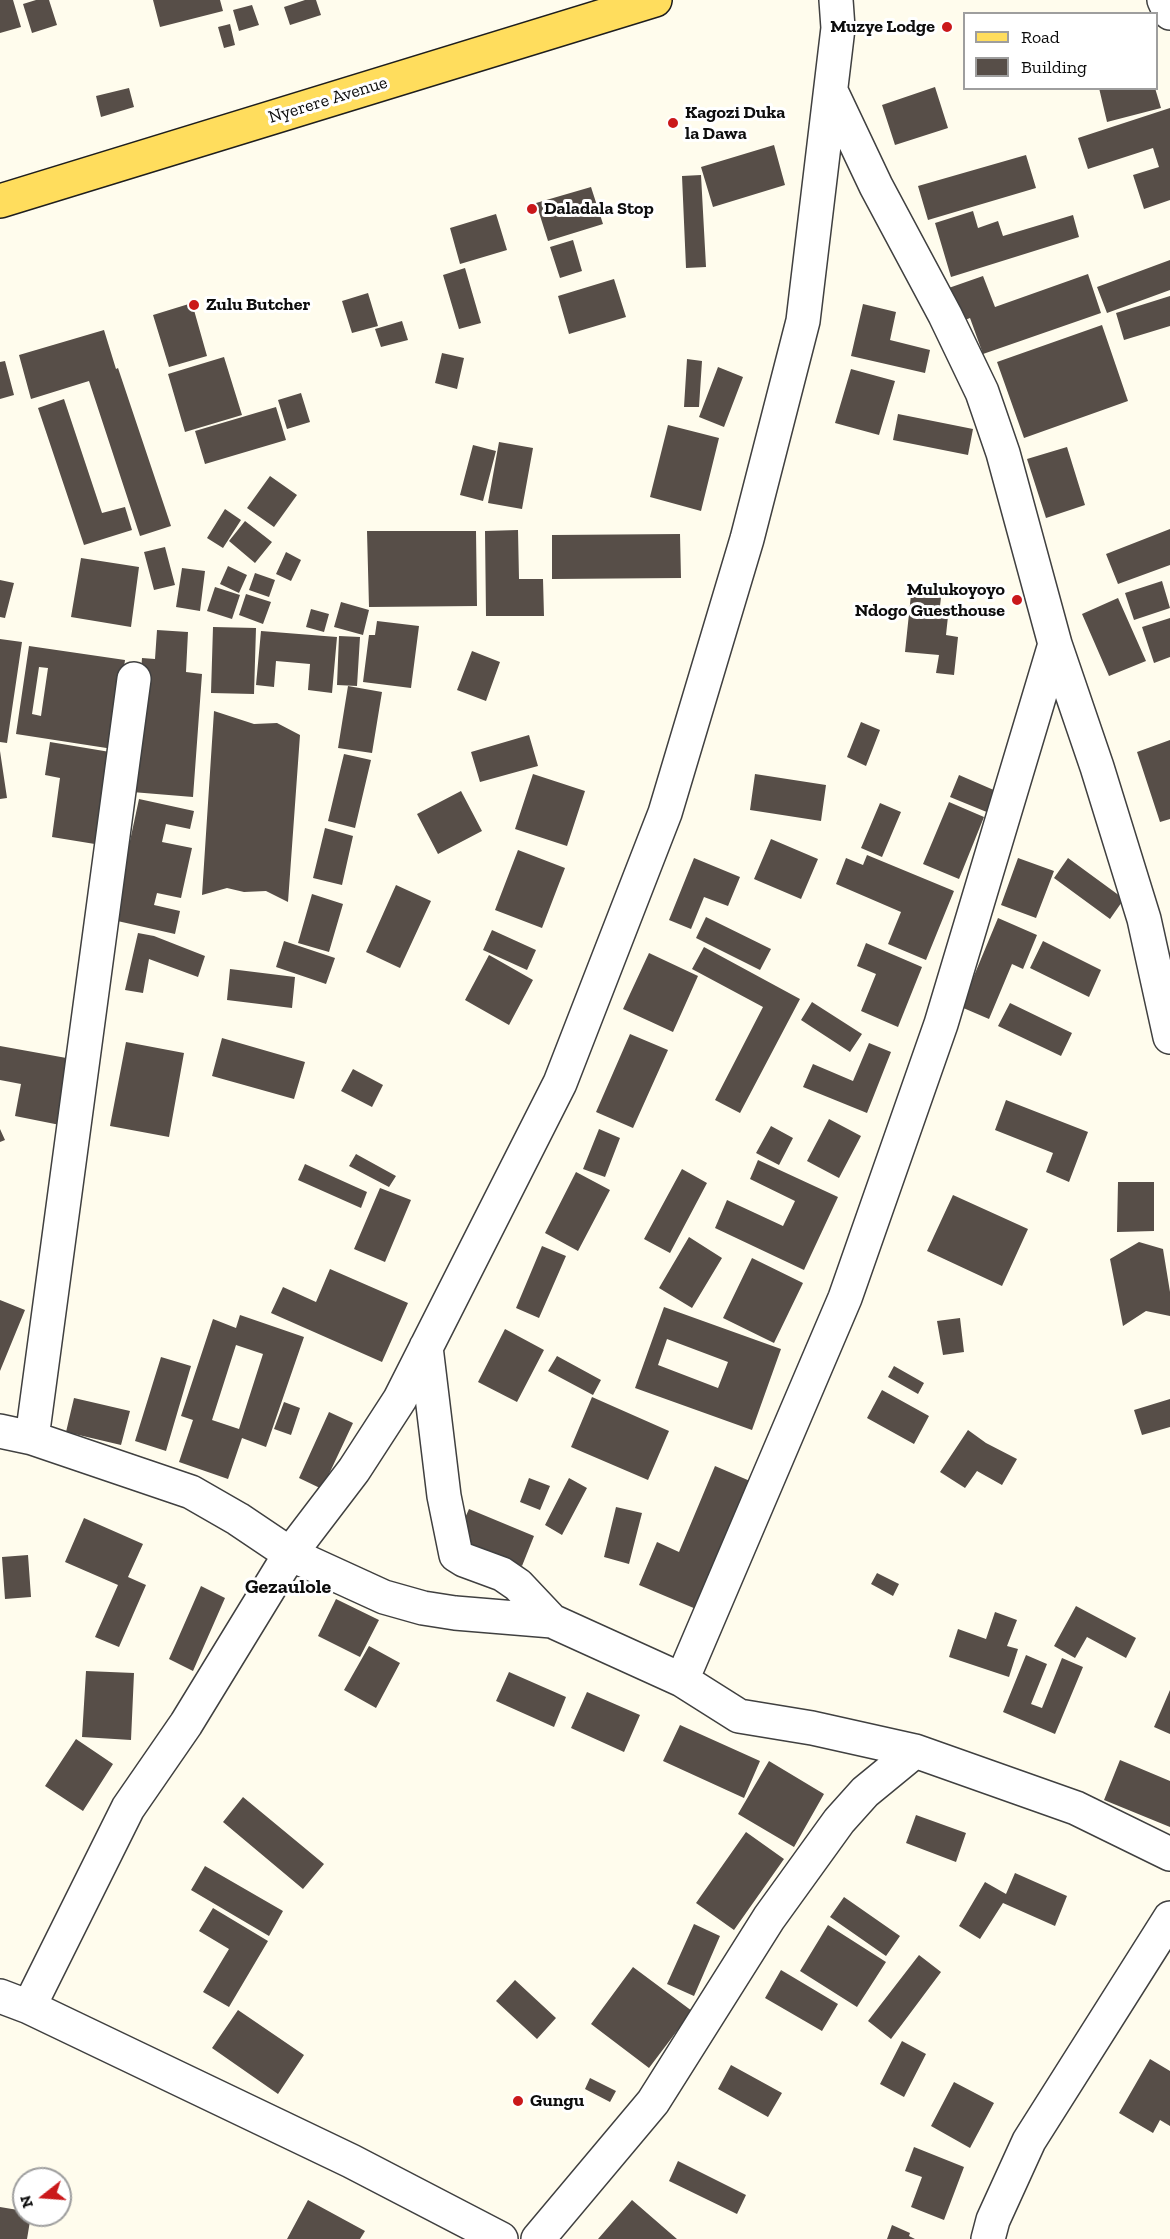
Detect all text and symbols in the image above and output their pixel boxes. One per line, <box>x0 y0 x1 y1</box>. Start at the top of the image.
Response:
legend <box>963 12 1158 90</box>
place label: Muzye Lodge <box>830 16 935 38</box>
marker: Muzye Lodge <box>940 20 954 34</box>
text: Road <box>1021 26 1060 48</box>
text: Building <box>1021 56 1087 78</box>
street label: Nyerere Avenue <box>266 72 390 128</box>
place label: Kagozi Duka la Dawa <box>685 102 785 144</box>
marker: Kagozi Duka la Dawa <box>666 116 680 130</box>
place label: Daladala Stop <box>544 198 654 220</box>
marker: Daladala Stop <box>525 202 539 216</box>
place label: Zulu Butcher <box>206 294 310 316</box>
marker: Zulu Butcher <box>187 298 201 312</box>
place label: Mulukoyoyo Ndogo Guesthouse <box>855 579 1005 622</box>
marker: Mulukoyoyo Ndogo Guesthouse <box>1010 593 1024 607</box>
district label: Gezaulole <box>245 1575 331 1599</box>
place label: Gungu <box>530 2090 584 2112</box>
marker: Gungu <box>511 2094 525 2108</box>
north arrow <box>12 2167 72 2227</box>
text: N <box>15 2193 37 2210</box>

